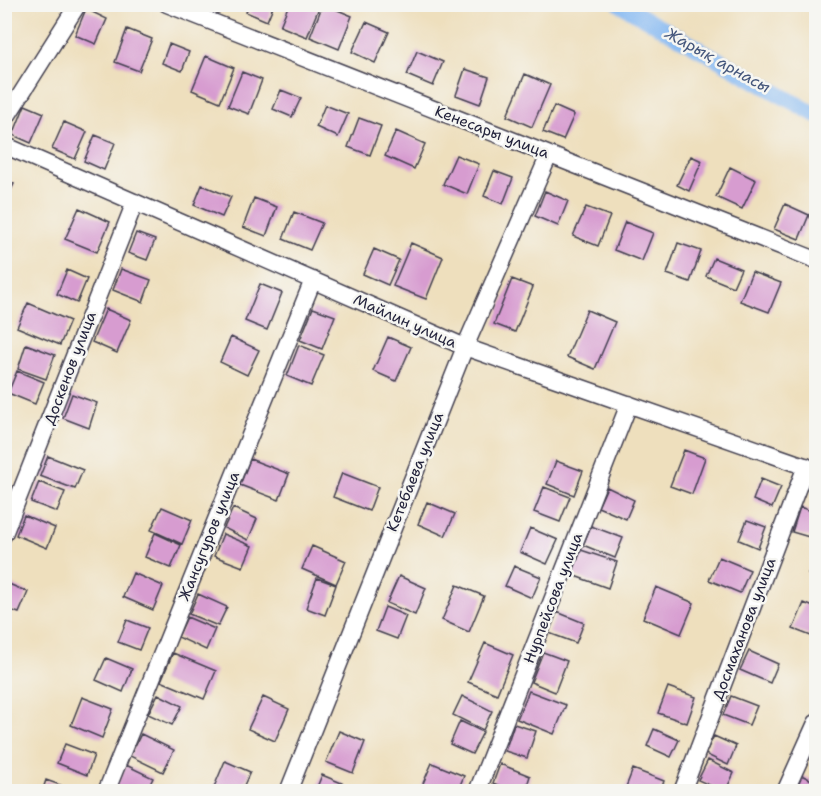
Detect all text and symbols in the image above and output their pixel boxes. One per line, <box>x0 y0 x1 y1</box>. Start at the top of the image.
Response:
water label: Жарық арнасы <box>661 22 775 98</box>
street label: Кенесары улица <box>432 101 553 163</box>
street label: Майлин улица <box>350 289 460 353</box>
street label: Доскенов улица <box>39 308 101 427</box>
street label: Кетебаева улица <box>382 409 448 535</box>
street label: Жансугуров улица <box>174 468 244 604</box>
street label: Нурпейсова улица <box>519 529 587 666</box>
street label: Досмаханова улица <box>708 554 781 703</box>

